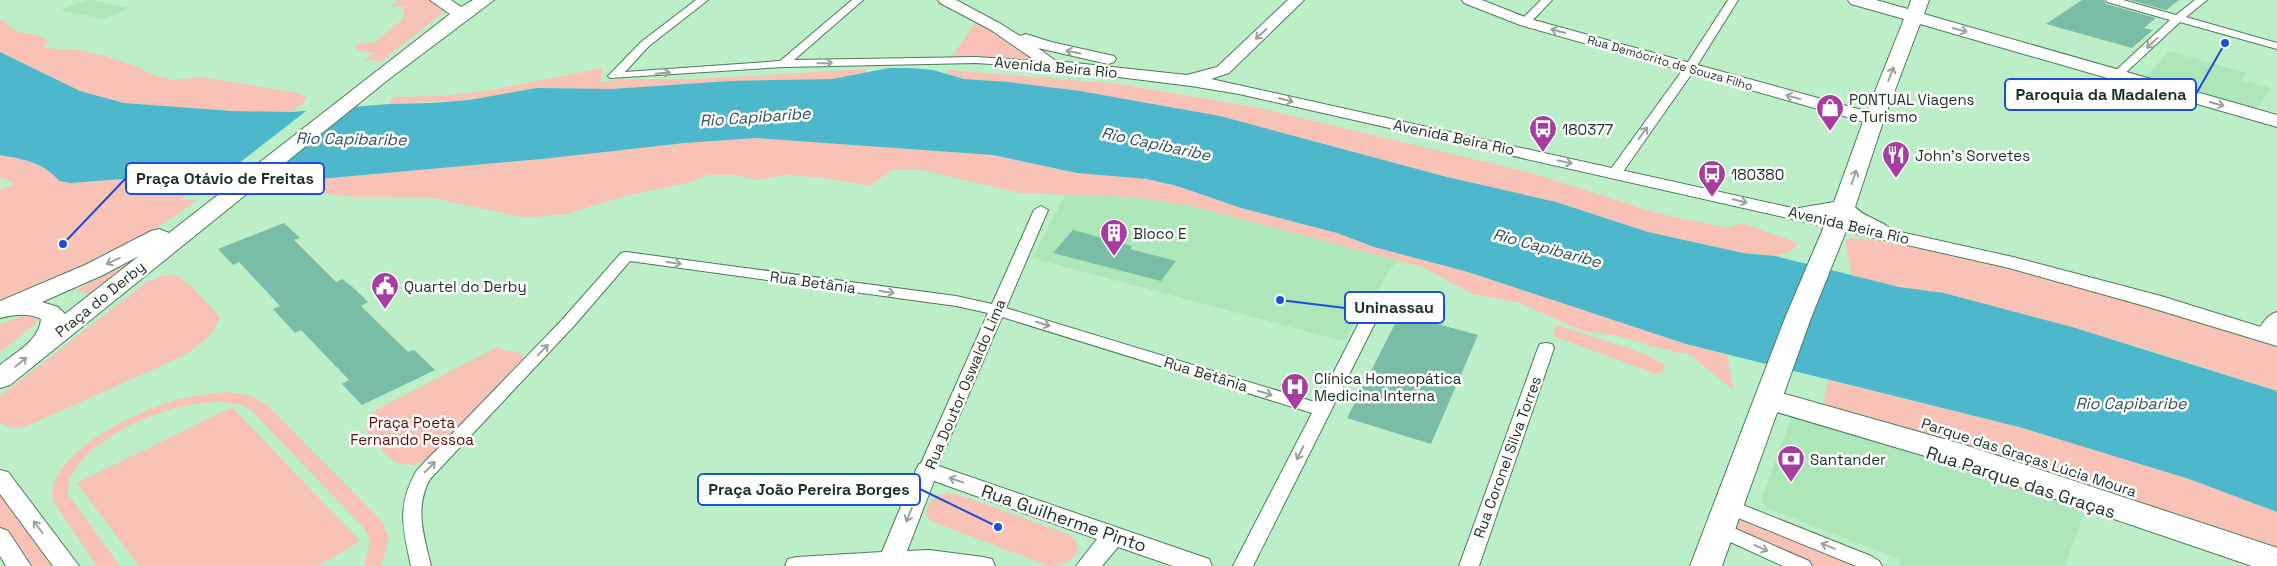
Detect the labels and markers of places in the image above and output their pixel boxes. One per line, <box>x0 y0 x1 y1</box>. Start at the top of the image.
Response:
callout: Paroquia da Madalena <box>2005 79 2196 110</box>
place label: PONTUAL Viagens e Turismo <box>1849 90 1975 126</box>
shop icon: PONTUAL Viagens e Turismo <box>1815 93 1845 132</box>
bus stop icon: 180377 <box>1528 114 1558 153</box>
place label: 180377 <box>1562 120 1613 139</box>
restaurant icon: John's Sorvetes <box>1881 140 1911 179</box>
place label: John's Sorvetes <box>1915 146 2030 165</box>
bus stop icon: 180380 <box>1697 159 1727 198</box>
callout: Praça Otávio de Freitas <box>126 163 324 194</box>
place label: 180380 <box>1731 165 1784 184</box>
building icon: Bloco E <box>1099 218 1129 257</box>
place label: Bloco E <box>1133 224 1186 243</box>
public building icon: Quartel do Derby <box>370 271 400 310</box>
place label: Quartel do Derby <box>404 277 527 296</box>
callout: Uninassau <box>1345 292 1444 323</box>
place label: Clínica Homeopática Medicina Interna <box>1314 369 1462 405</box>
hospital icon: Clínica Homeopática Medicina Interna <box>1280 372 1310 411</box>
bank icon: Santander <box>1776 444 1806 483</box>
place label: Santander <box>1810 450 1886 469</box>
callout: Praça João Pereira Borges <box>698 474 920 505</box>

